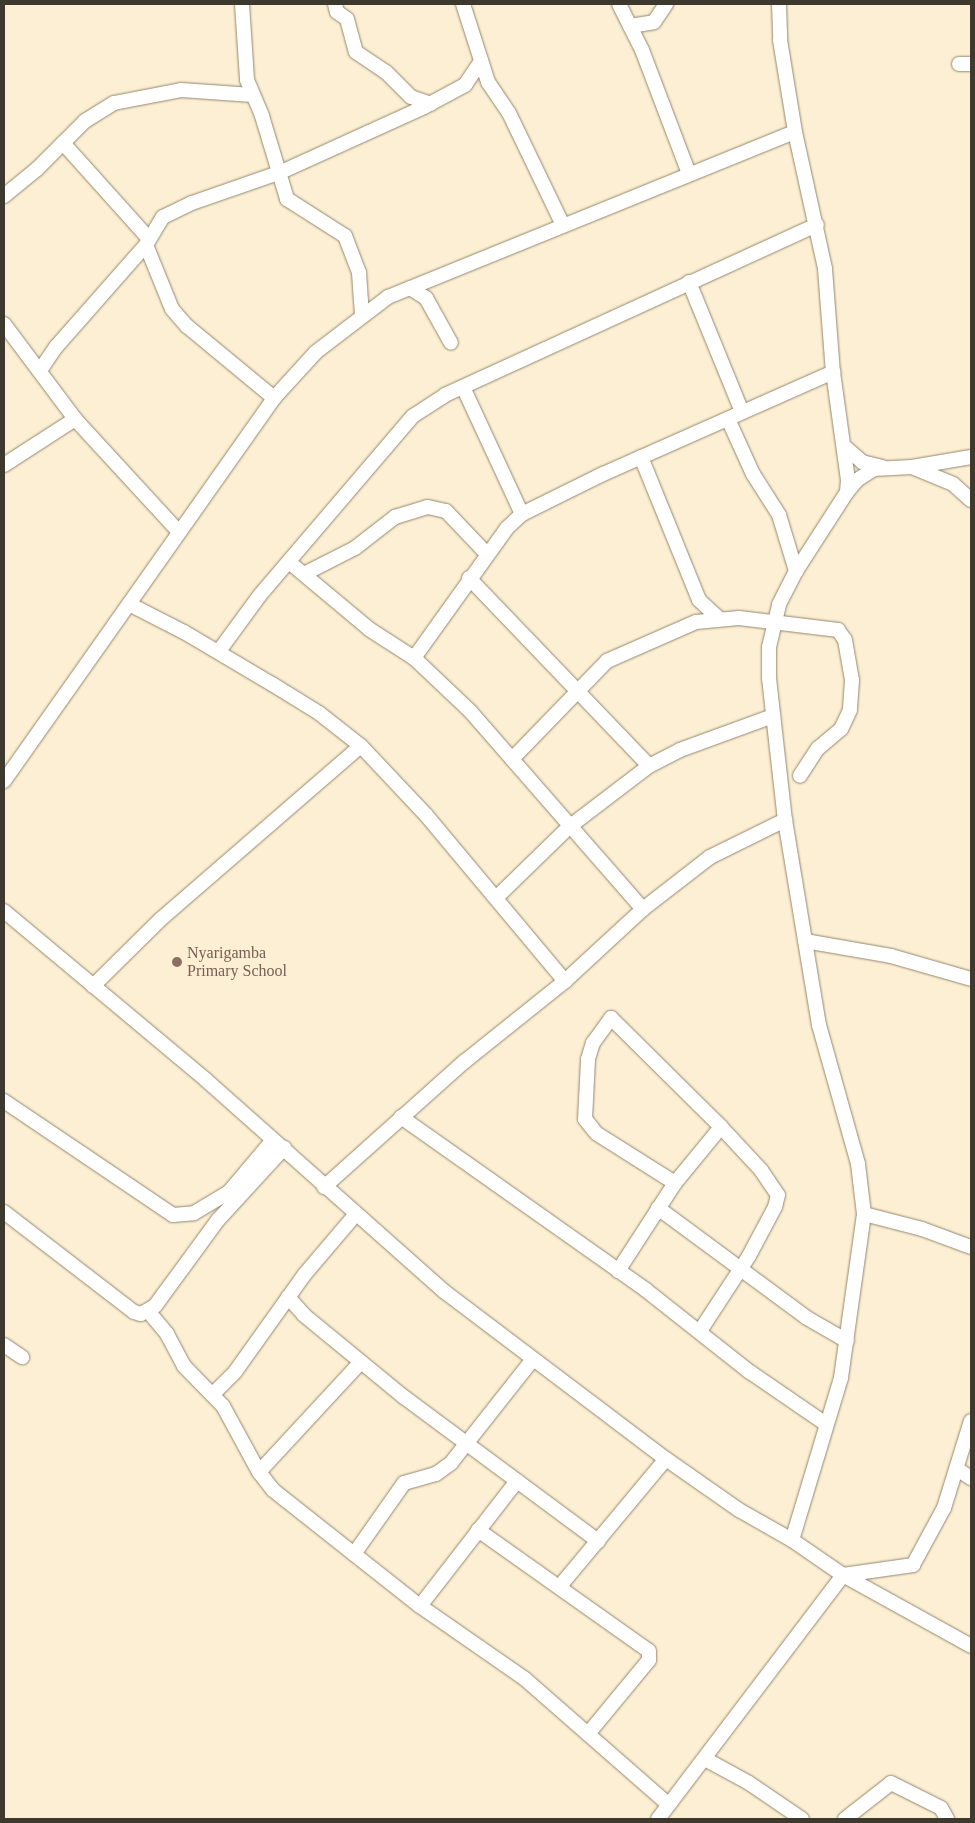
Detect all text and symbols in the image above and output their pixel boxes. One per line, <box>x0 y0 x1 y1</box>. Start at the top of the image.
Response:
place label: Nyarigamba Primary School <box>187 943 287 981</box>
marker: Nyarigamba Primary School <box>171 956 183 968</box>

